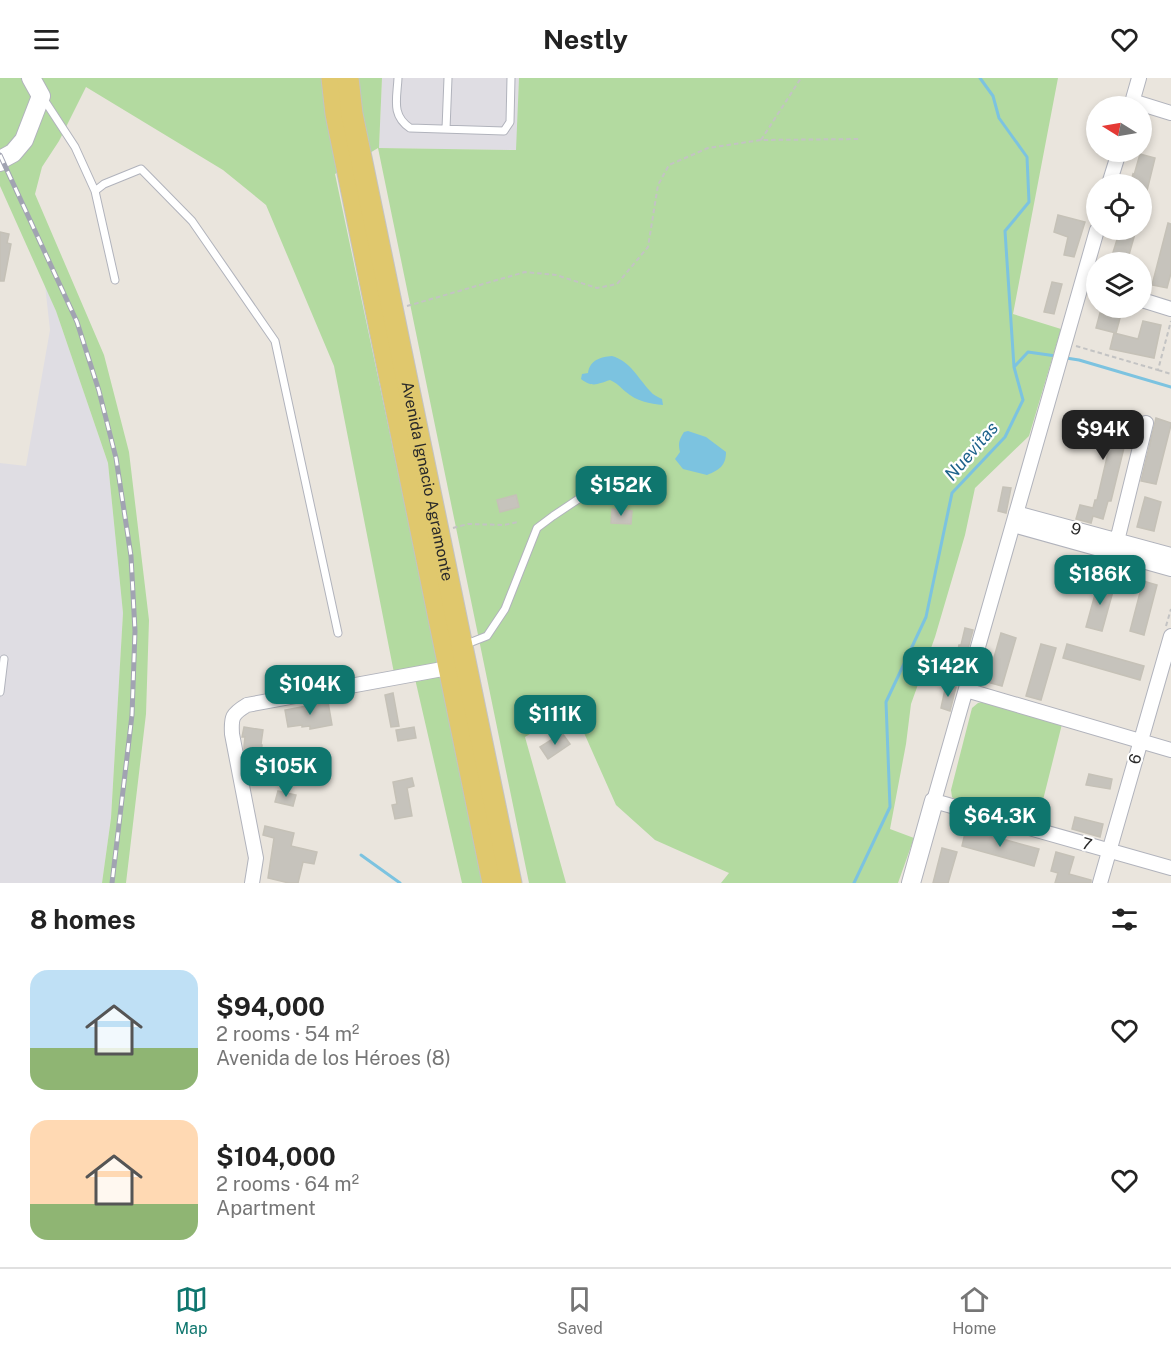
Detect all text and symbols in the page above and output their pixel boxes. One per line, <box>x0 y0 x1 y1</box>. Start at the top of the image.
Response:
icon: menu <box>30 23 63 56</box>
text: Nestly <box>543 23 628 55</box>
icon: heart <box>1108 23 1141 56</box>
north arrow <box>1086 96 1152 162</box>
map controls <box>1086 96 1152 318</box>
button: locate <box>1086 174 1152 240</box>
button: layers <box>1086 252 1152 318</box>
street label: Avenida Ignacio Agramonte <box>398 379 458 583</box>
pin: $94K <box>1067 410 1139 461</box>
water label: Nuevitas <box>940 417 1002 485</box>
text: $94K <box>1076 417 1130 441</box>
pin: $152K <box>579 466 663 517</box>
text: $152K <box>590 473 652 497</box>
street label: 9 <box>1069 519 1083 539</box>
pin: $186K <box>1058 555 1142 606</box>
text: $186K <box>1068 562 1132 586</box>
pin: $142K <box>906 647 990 698</box>
text: $142K <box>917 654 979 678</box>
pin: $104K <box>268 665 352 716</box>
text: $104K <box>279 672 341 696</box>
pin: $111K <box>513 695 597 746</box>
text: $111K <box>528 702 582 726</box>
pin: $105K <box>244 747 328 798</box>
street label: 6 <box>1124 752 1146 766</box>
text: $105K <box>255 754 317 778</box>
pin: $64.3K <box>951 797 1049 848</box>
text: $64.3K <box>964 804 1036 828</box>
street label: 7 <box>1080 834 1094 854</box>
icon: filters <box>1108 903 1141 936</box>
text: 8 homes <box>30 904 136 935</box>
text: $94,000 <box>216 991 325 1022</box>
icon: home <box>78 994 150 1066</box>
icon: heart <box>1108 1014 1141 1047</box>
text: 2 rooms · 54 m² <box>216 1022 359 1046</box>
text: Avenida de los Héroes (8) <box>216 1046 451 1070</box>
text: $104,000 <box>216 1141 336 1172</box>
icon: home <box>78 1144 150 1216</box>
icon: heart <box>1108 1164 1141 1197</box>
text: 2 rooms · 64 m² <box>216 1172 359 1196</box>
text: Apartment <box>216 1196 316 1220</box>
tab: Map <box>175 1283 208 1338</box>
tab: Saved <box>557 1283 603 1338</box>
tab: Home <box>952 1283 996 1338</box>

